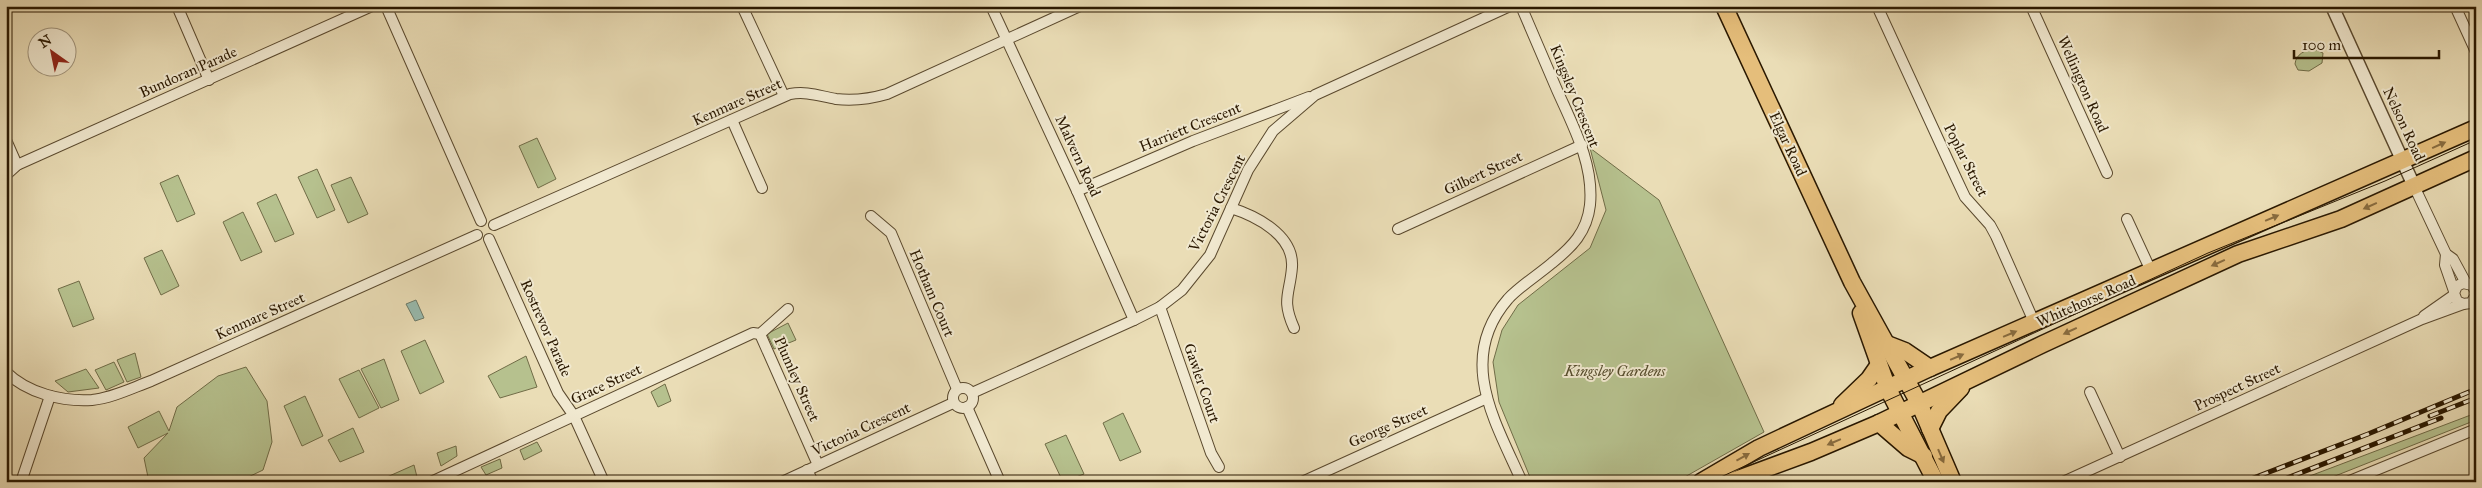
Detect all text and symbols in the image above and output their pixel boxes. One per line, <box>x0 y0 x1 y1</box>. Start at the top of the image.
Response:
north arrow <box>28 28 78 78</box>
scale bar <box>2294 28 2440 60</box>
text: N <box>36 31 55 52</box>
street label: Wellington Road <box>2054 33 2112 135</box>
text: 100 m <box>2302 36 2342 54</box>
street label: Bundoran Parade <box>136 42 240 102</box>
street label: Kingsley Crescent <box>1546 42 1604 151</box>
street label: Kenmare Street <box>689 74 785 130</box>
street label: Nelson Road <box>2379 84 2429 164</box>
street label: Harriett Crescent <box>1137 98 1244 156</box>
street label: Elgar Road <box>1765 109 1811 179</box>
street label: Malvern Road <box>1051 112 1105 200</box>
street label: Poplar Street <box>1940 120 1992 200</box>
one-way arrow <box>2432 140 2446 148</box>
street label: Gilbert Street <box>1441 147 1526 199</box>
street label: Victoria Crescent <box>1184 151 1249 255</box>
one-way arrow <box>2363 203 2377 211</box>
one-way arrow <box>2264 214 2279 222</box>
street label: Hotham Court <box>906 247 959 340</box>
one-way arrow <box>2211 260 2225 268</box>
street label: Whitehorse Road <box>2034 271 2139 331</box>
street label: Rostrevor Parade <box>517 277 575 379</box>
street label: Kenmare Street <box>212 288 308 344</box>
one-way arrow <box>2063 327 2077 335</box>
one-way arrow <box>2003 330 2017 338</box>
street label: Plumley Street <box>770 334 824 425</box>
street label: Gawler Court <box>1180 341 1224 426</box>
one-way arrow <box>1950 352 1964 360</box>
street label: Grace Street <box>568 359 645 408</box>
street label: Prospect Street <box>2191 359 2284 415</box>
park label: Kingsley Gardens <box>1564 362 1666 380</box>
street label: Victoria Crescent <box>808 398 914 460</box>
street label: George Street <box>1346 400 1431 451</box>
one-way arrow <box>1826 438 1841 446</box>
one-way arrow <box>1938 449 1946 463</box>
one-way arrow <box>1735 453 1750 461</box>

